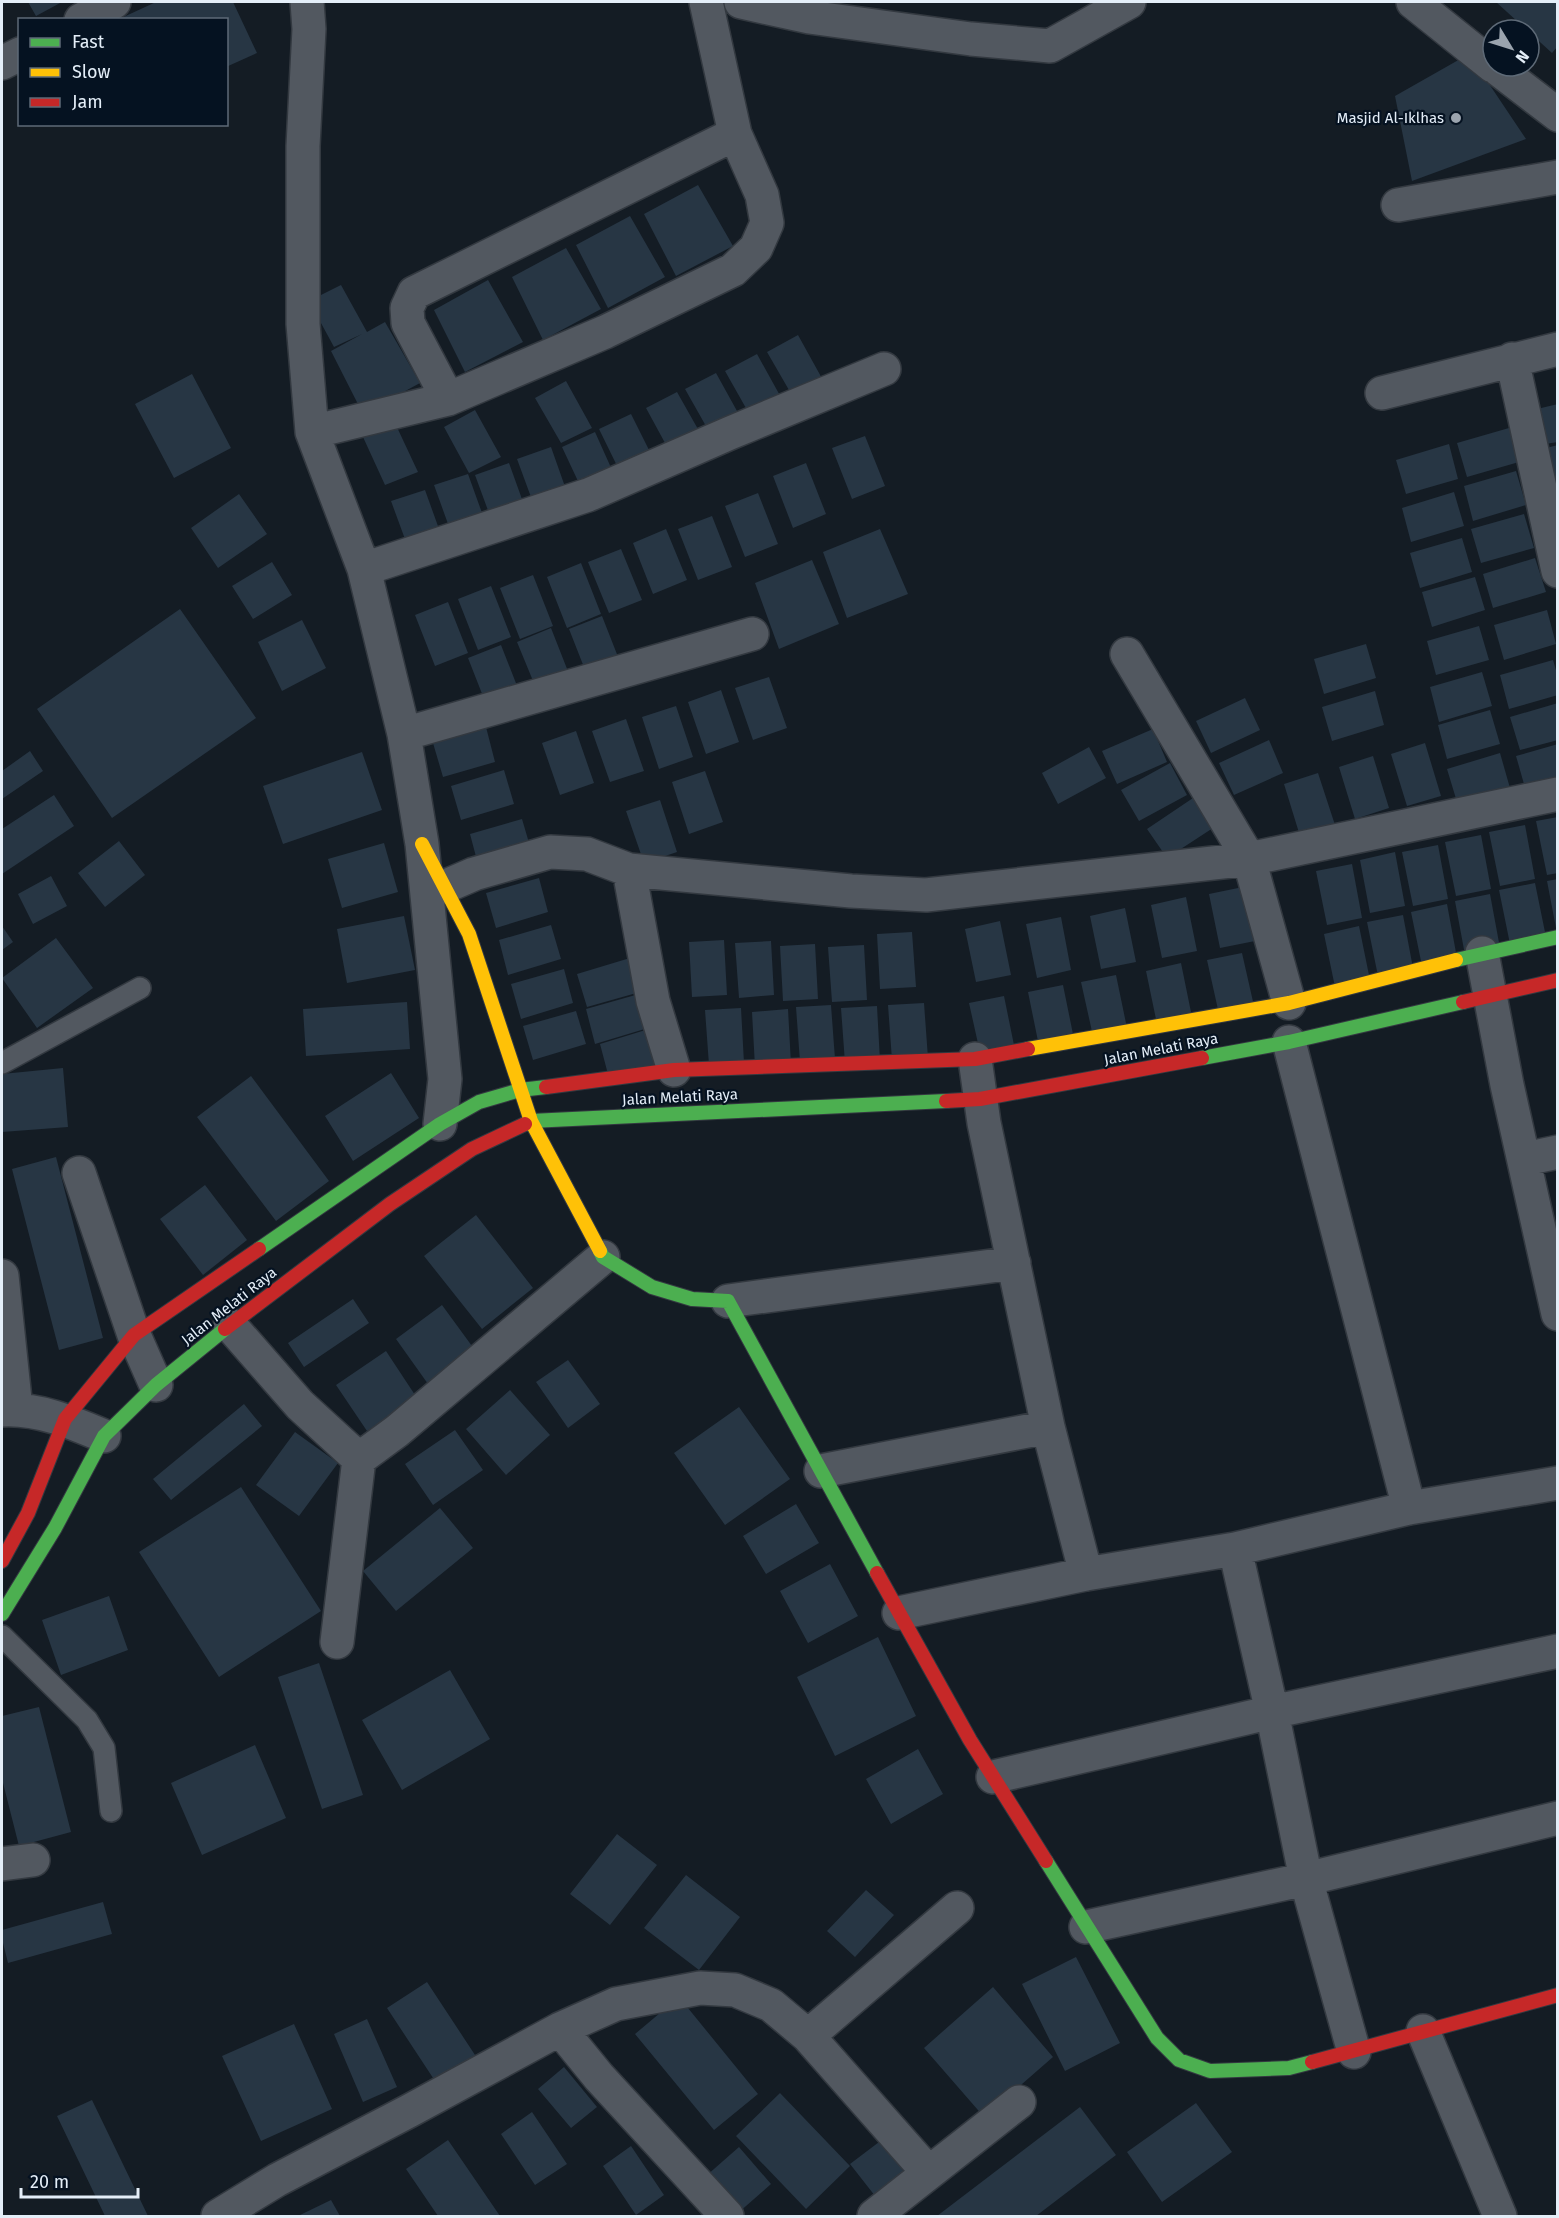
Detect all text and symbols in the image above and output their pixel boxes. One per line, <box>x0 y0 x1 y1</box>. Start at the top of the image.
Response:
legend <box>18 18 228 126</box>
north arrow <box>1481 18 1541 78</box>
text: Fast <box>72 31 105 53</box>
text: N <box>1512 47 1533 67</box>
text: Slow <box>72 61 111 83</box>
text: Jam <box>72 91 103 113</box>
place label: Masjid Al-Iklhas <box>1337 109 1444 127</box>
marker: Masjid Al-Iklhas <box>1449 111 1463 125</box>
street label: Jalan Melati Raya <box>1102 1029 1220 1069</box>
street label: Jalan Melati Raya <box>622 1085 738 1109</box>
street label: Jalan Melati Raya <box>178 1263 280 1349</box>
scale bar <box>21 2161 138 2199</box>
text: 20 m <box>30 2171 69 2193</box>

